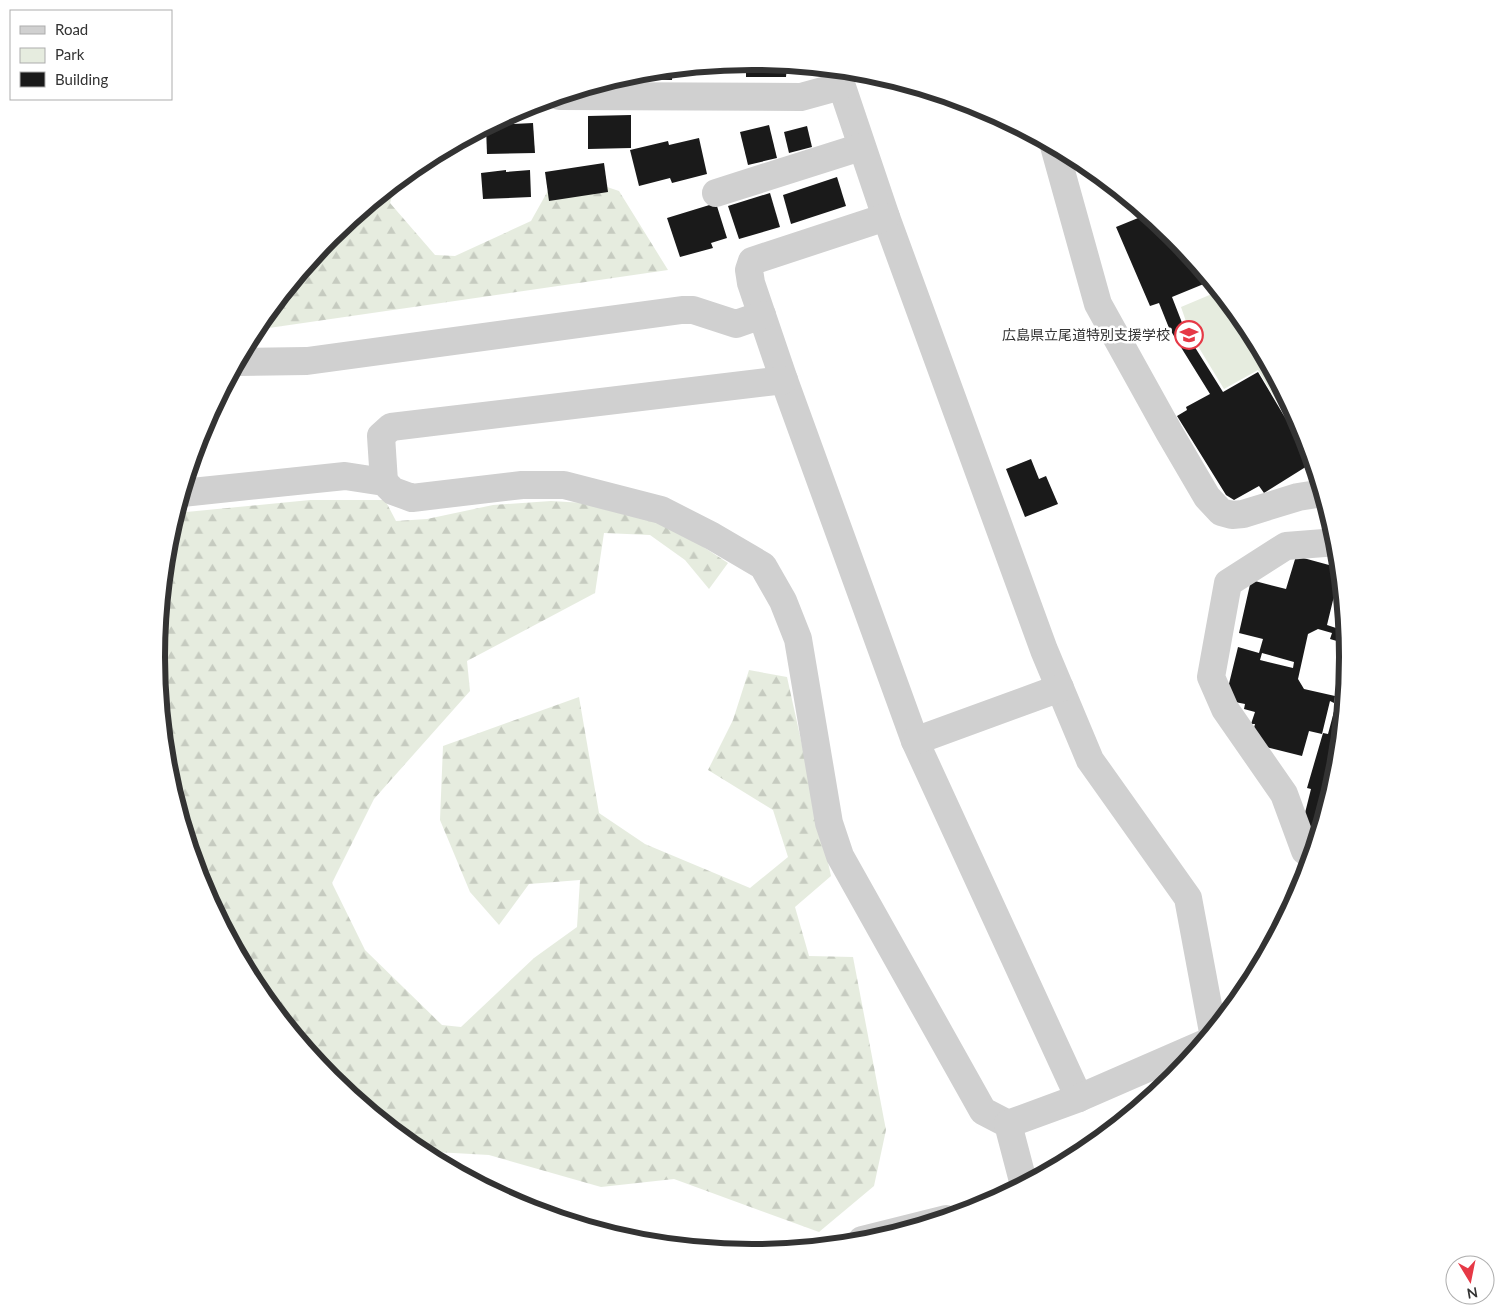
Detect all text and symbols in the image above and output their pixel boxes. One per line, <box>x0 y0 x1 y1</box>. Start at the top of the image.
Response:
legend <box>10 10 172 100</box>
text: Road <box>55 20 88 38</box>
text: Park <box>55 45 85 63</box>
text: Building <box>55 70 108 88</box>
school or university icon: 広島県立尾道特別支援学校 <box>1174 320 1204 350</box>
place label: 広島県立尾道特別支援学校 <box>1002 326 1170 343</box>
north arrow <box>1445 1255 1495 1305</box>
text: N <box>1466 1284 1479 1303</box>

